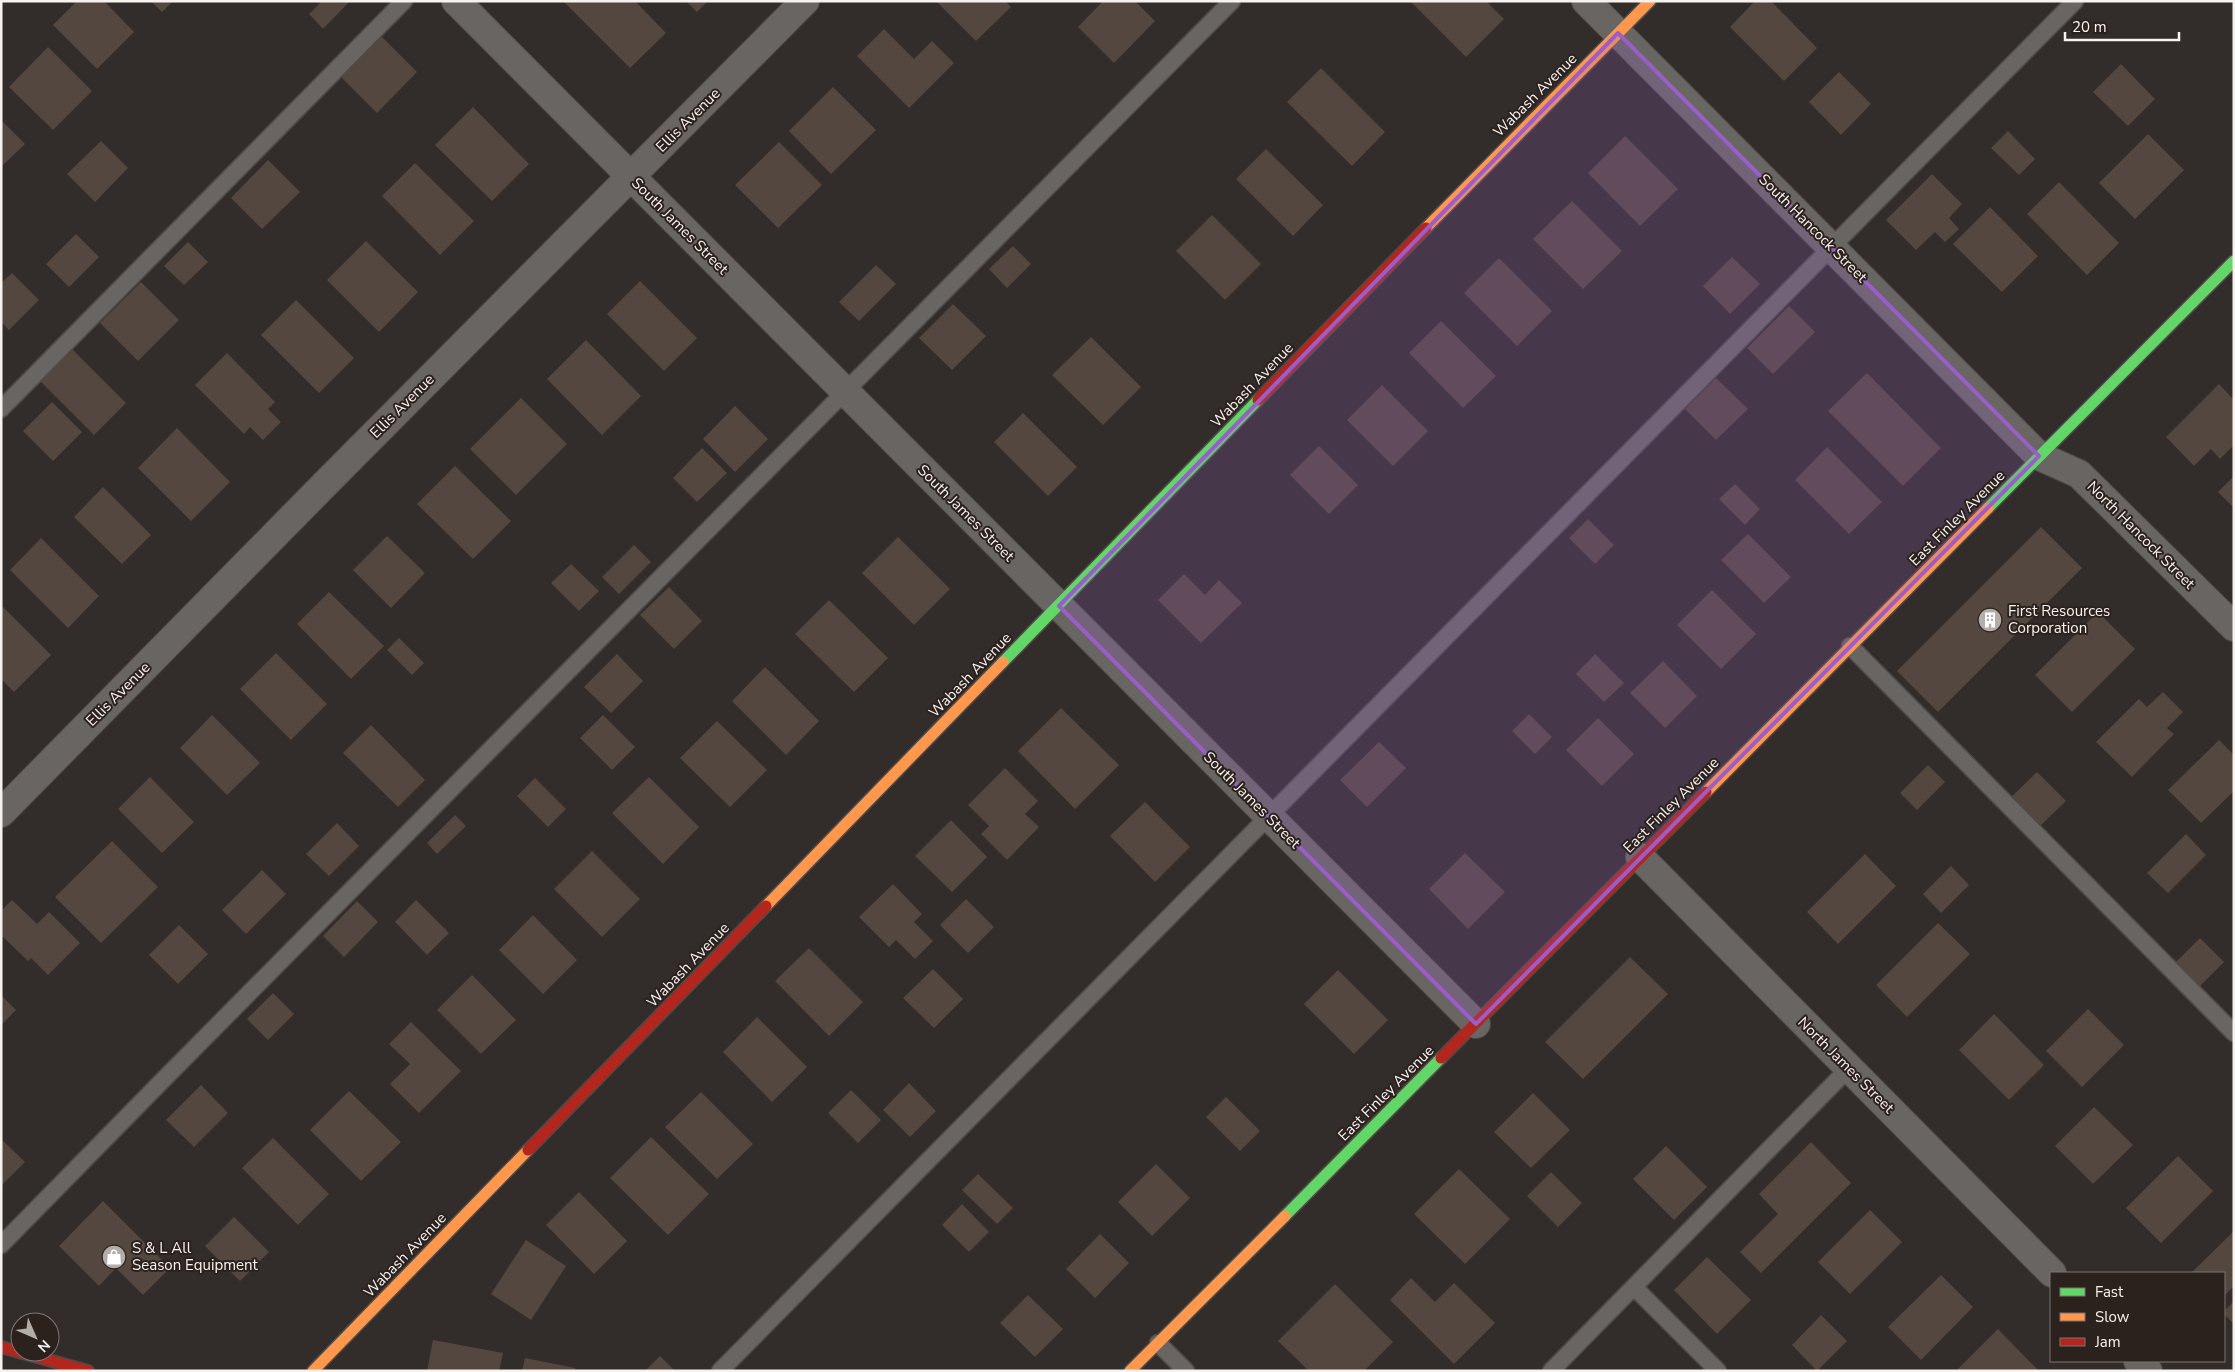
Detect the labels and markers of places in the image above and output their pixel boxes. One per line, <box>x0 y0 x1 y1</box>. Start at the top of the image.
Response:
place label: First Resources Corporation <box>2008 601 2110 638</box>
building icon: First Resources Corporation <box>1977 607 2003 633</box>
place label: S & L All Season Equipment <box>132 1238 258 1275</box>
shop icon: S & L All Season Equipment <box>101 1244 127 1270</box>

